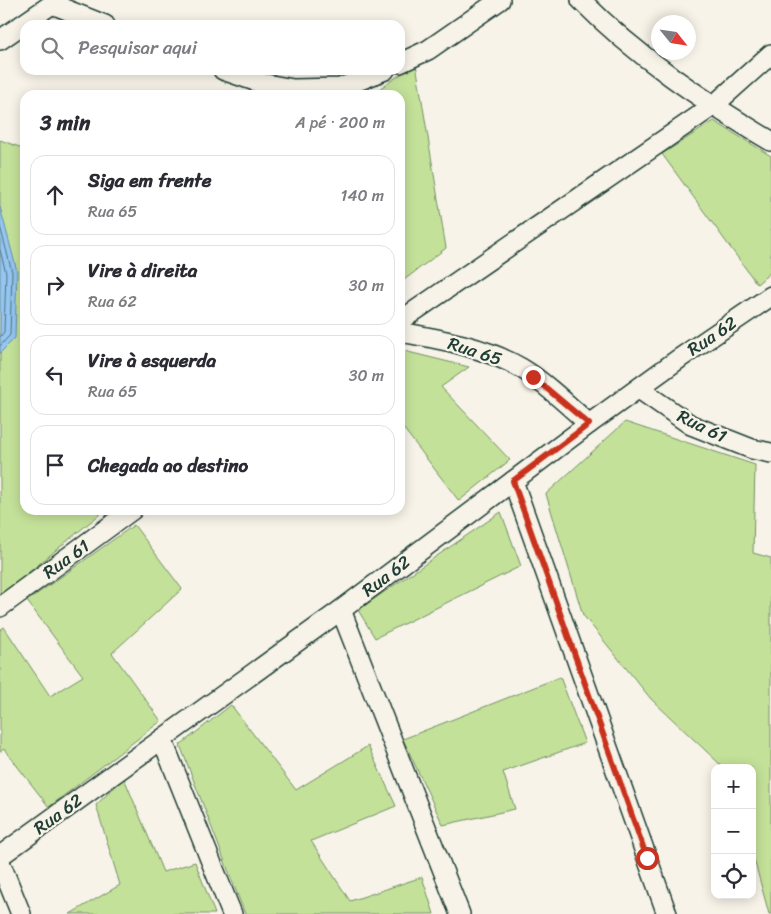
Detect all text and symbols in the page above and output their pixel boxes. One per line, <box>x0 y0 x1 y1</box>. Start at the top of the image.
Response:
north arrow <box>651 15 696 60</box>
search box <box>20 20 405 75</box>
text: Pesquisar aqui <box>78 31 197 64</box>
icon: search <box>38 34 66 62</box>
text: 3 min <box>40 104 90 142</box>
text: A pé · 200 m <box>295 108 385 137</box>
text: Siga em frente <box>88 164 211 197</box>
icon: ahead <box>41 181 69 209</box>
text: 140 m <box>341 181 384 210</box>
text: Rua 65 <box>88 197 137 226</box>
text: Vire à direita <box>88 254 197 287</box>
icon: right <box>41 271 69 299</box>
text: 30 m <box>349 271 384 300</box>
text: Rua 62 <box>88 287 137 316</box>
street label: Rua 62 <box>680 307 744 365</box>
street label: Rua 65 <box>444 327 506 375</box>
text: Vire à esquerda <box>88 344 216 377</box>
icon: left <box>41 361 69 389</box>
text: 30 m <box>349 361 384 390</box>
route end <box>522 366 545 389</box>
text: Rua 65 <box>88 377 137 406</box>
street label: Rua 61 <box>672 400 733 452</box>
text: Chegada ao destino <box>88 449 248 482</box>
icon: arrive <box>41 451 69 479</box>
street label: Rua 61 <box>35 531 97 587</box>
street label: Rua 62 <box>354 547 418 605</box>
map controls <box>711 764 756 899</box>
button: + <box>711 764 756 809</box>
street label: Rua 62 <box>26 785 90 843</box>
button: − <box>711 809 756 854</box>
route start <box>636 847 659 870</box>
button: locate <box>711 854 756 899</box>

